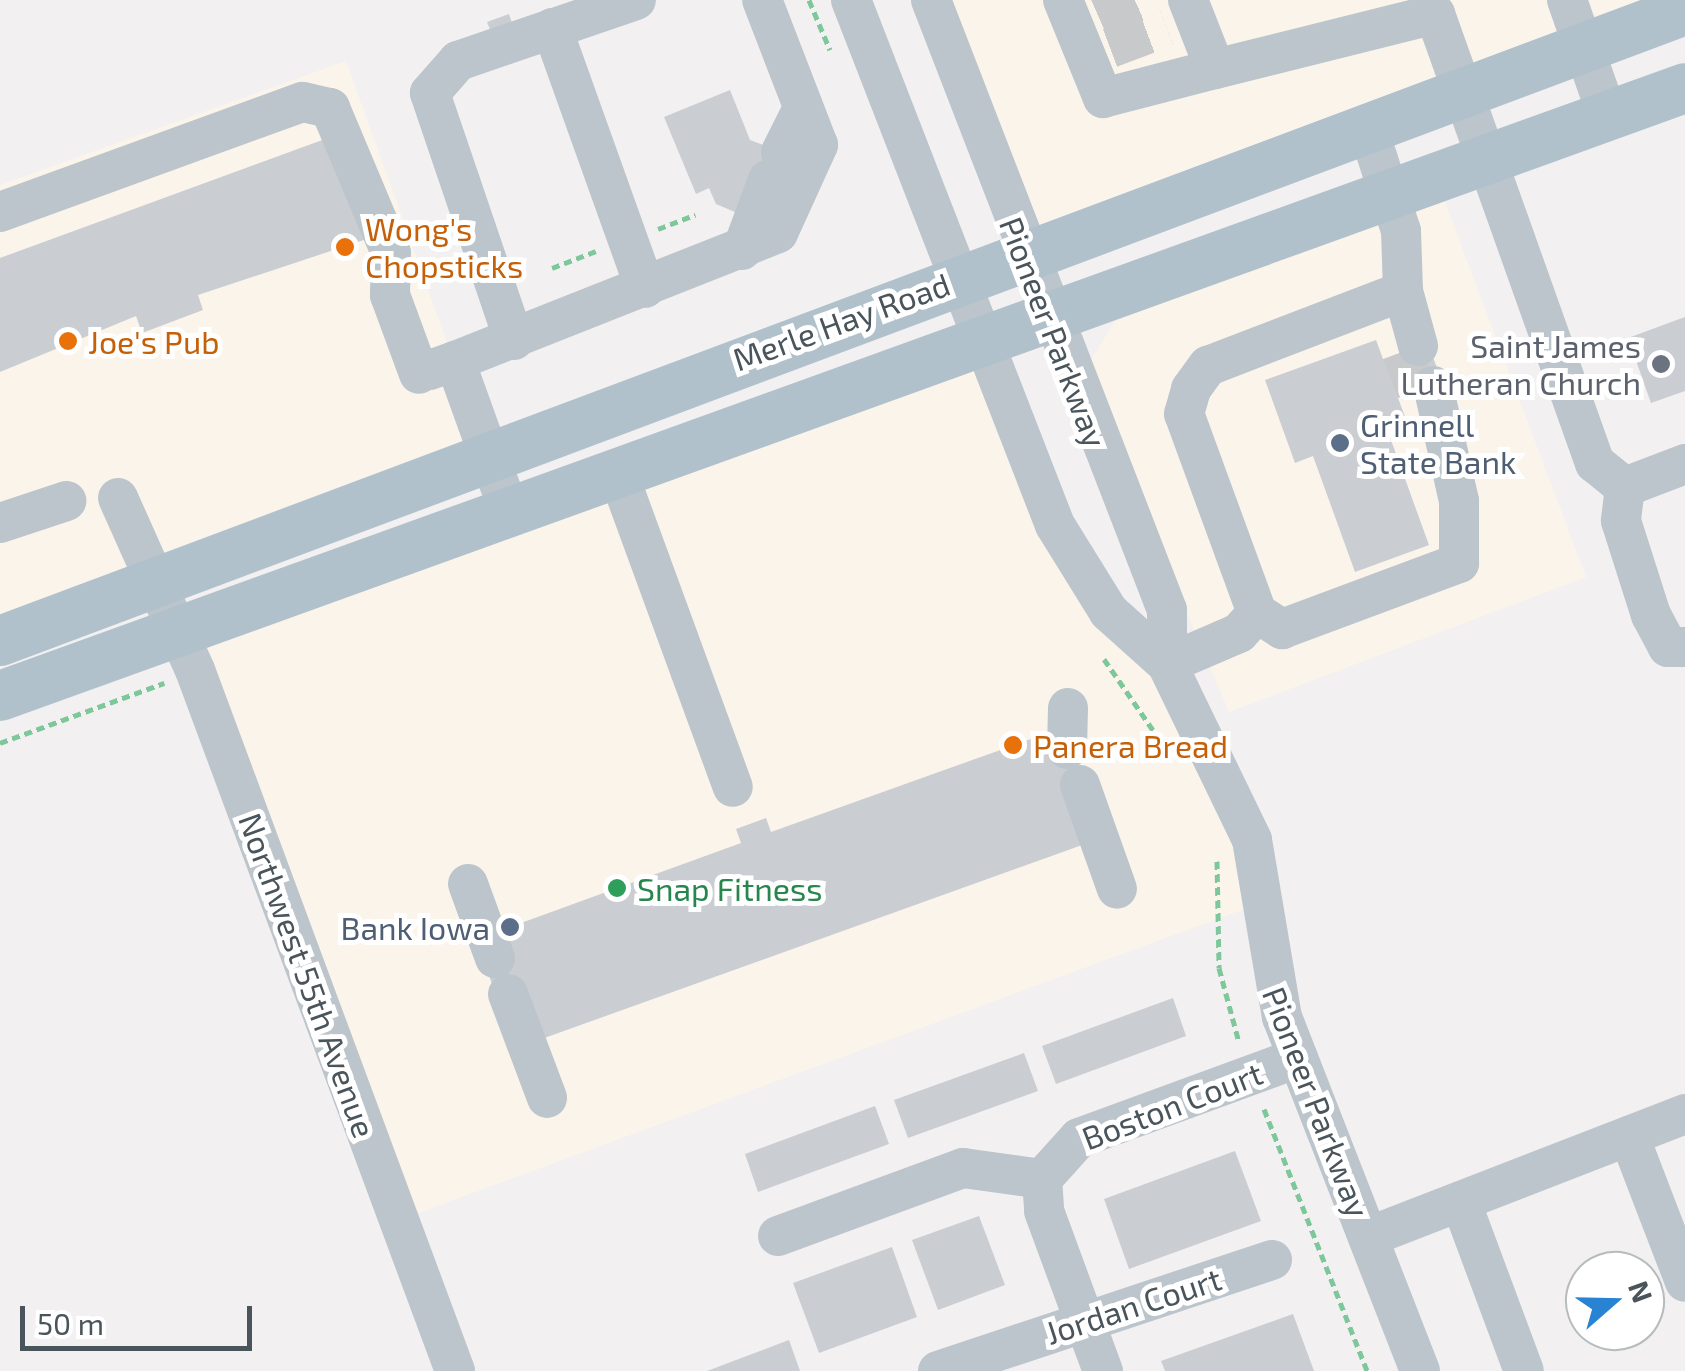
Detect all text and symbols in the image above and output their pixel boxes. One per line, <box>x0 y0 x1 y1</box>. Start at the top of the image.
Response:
place label: Wong's Chopsticks <box>365 210 523 285</box>
street label: Pioneer Parkway <box>992 211 1116 453</box>
marker: Wong's Chopsticks <box>334 236 356 258</box>
street label: Merle Hay Road <box>727 264 955 378</box>
place label: Joe's Pub <box>88 322 219 360</box>
place label: Saint James Lutheran Church <box>1400 327 1641 402</box>
marker: Joe's Pub <box>57 330 79 352</box>
marker: Saint James Lutheran Church <box>1650 353 1672 375</box>
place label: Grinnell State Bank <box>1360 406 1516 481</box>
marker: Grinnell State Bank <box>1329 432 1351 454</box>
place label: Panera Bread <box>1033 726 1228 764</box>
marker: Panera Bread <box>1002 734 1024 756</box>
street label: Northwest 55th Avenue <box>231 807 385 1143</box>
place label: Snap Fitness <box>637 869 822 907</box>
marker: Snap Fitness <box>606 877 628 899</box>
place label: Bank Iowa <box>340 908 490 946</box>
marker: Bank Iowa <box>499 916 521 938</box>
street label: Pioneer Parkway <box>1255 981 1379 1223</box>
street label: Boston Court <box>1076 1053 1268 1157</box>
north arrow <box>1565 1251 1665 1351</box>
street label: Jordan Court <box>1040 1258 1226 1352</box>
text: N <box>1622 1276 1661 1307</box>
scale bar <box>25 1286 258 1348</box>
text: 50 m <box>37 1305 104 1341</box>

